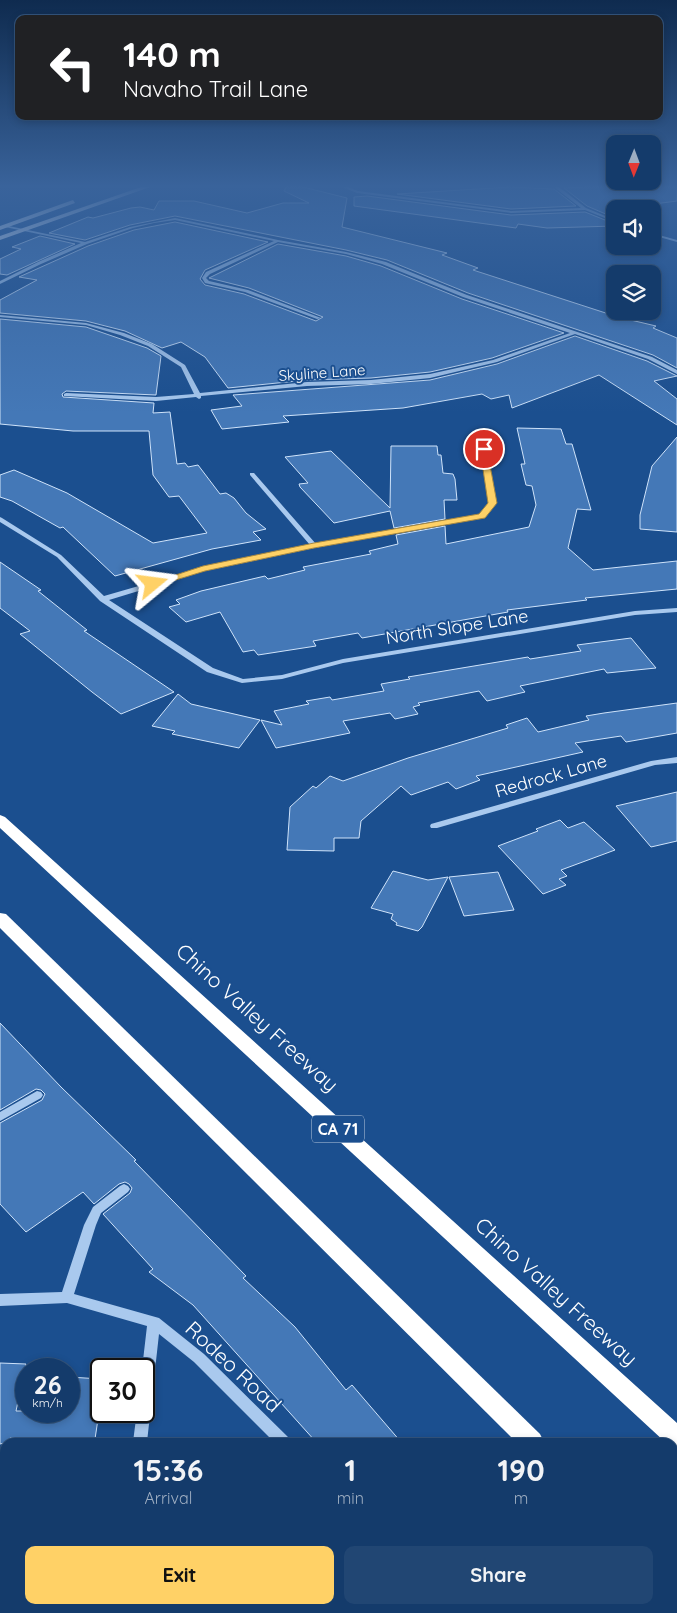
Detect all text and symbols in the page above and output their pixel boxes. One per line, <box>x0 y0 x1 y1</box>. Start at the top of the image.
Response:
text: 140 m <box>123 32 221 76</box>
icon: left <box>40 35 105 100</box>
text: Navaho Trail Lane <box>123 75 308 103</box>
north arrow <box>606 135 661 190</box>
map controls <box>606 135 661 320</box>
button: sound <box>606 200 661 255</box>
button: layers <box>606 265 661 320</box>
street label: Skyline Lane <box>278 360 366 385</box>
pin <box>463 428 505 470</box>
icon: arrive <box>470 435 498 463</box>
position arrow <box>126 557 178 609</box>
street label: North Slope Lane <box>384 604 530 649</box>
street label: Redrock Lane <box>492 749 609 802</box>
street label: Chino Valley Freeway <box>171 937 344 1097</box>
road number: CA 71 <box>312 1116 364 1142</box>
street label: Chino Valley Freeway <box>470 1211 643 1371</box>
street label: Rodeo Road <box>180 1315 287 1417</box>
speed limit sign: 30 <box>90 1358 155 1423</box>
text: 26 <box>33 1369 62 1400</box>
text: km/h <box>32 1395 63 1410</box>
text: 15:36 <box>133 1451 203 1489</box>
text: 1 <box>345 1451 356 1489</box>
text: 190 <box>497 1451 545 1489</box>
text: Arrival <box>144 1488 192 1508</box>
text: min <box>337 1488 364 1508</box>
text: m <box>514 1488 528 1508</box>
button: Exit <box>25 1546 334 1604</box>
button: Share <box>344 1546 653 1604</box>

